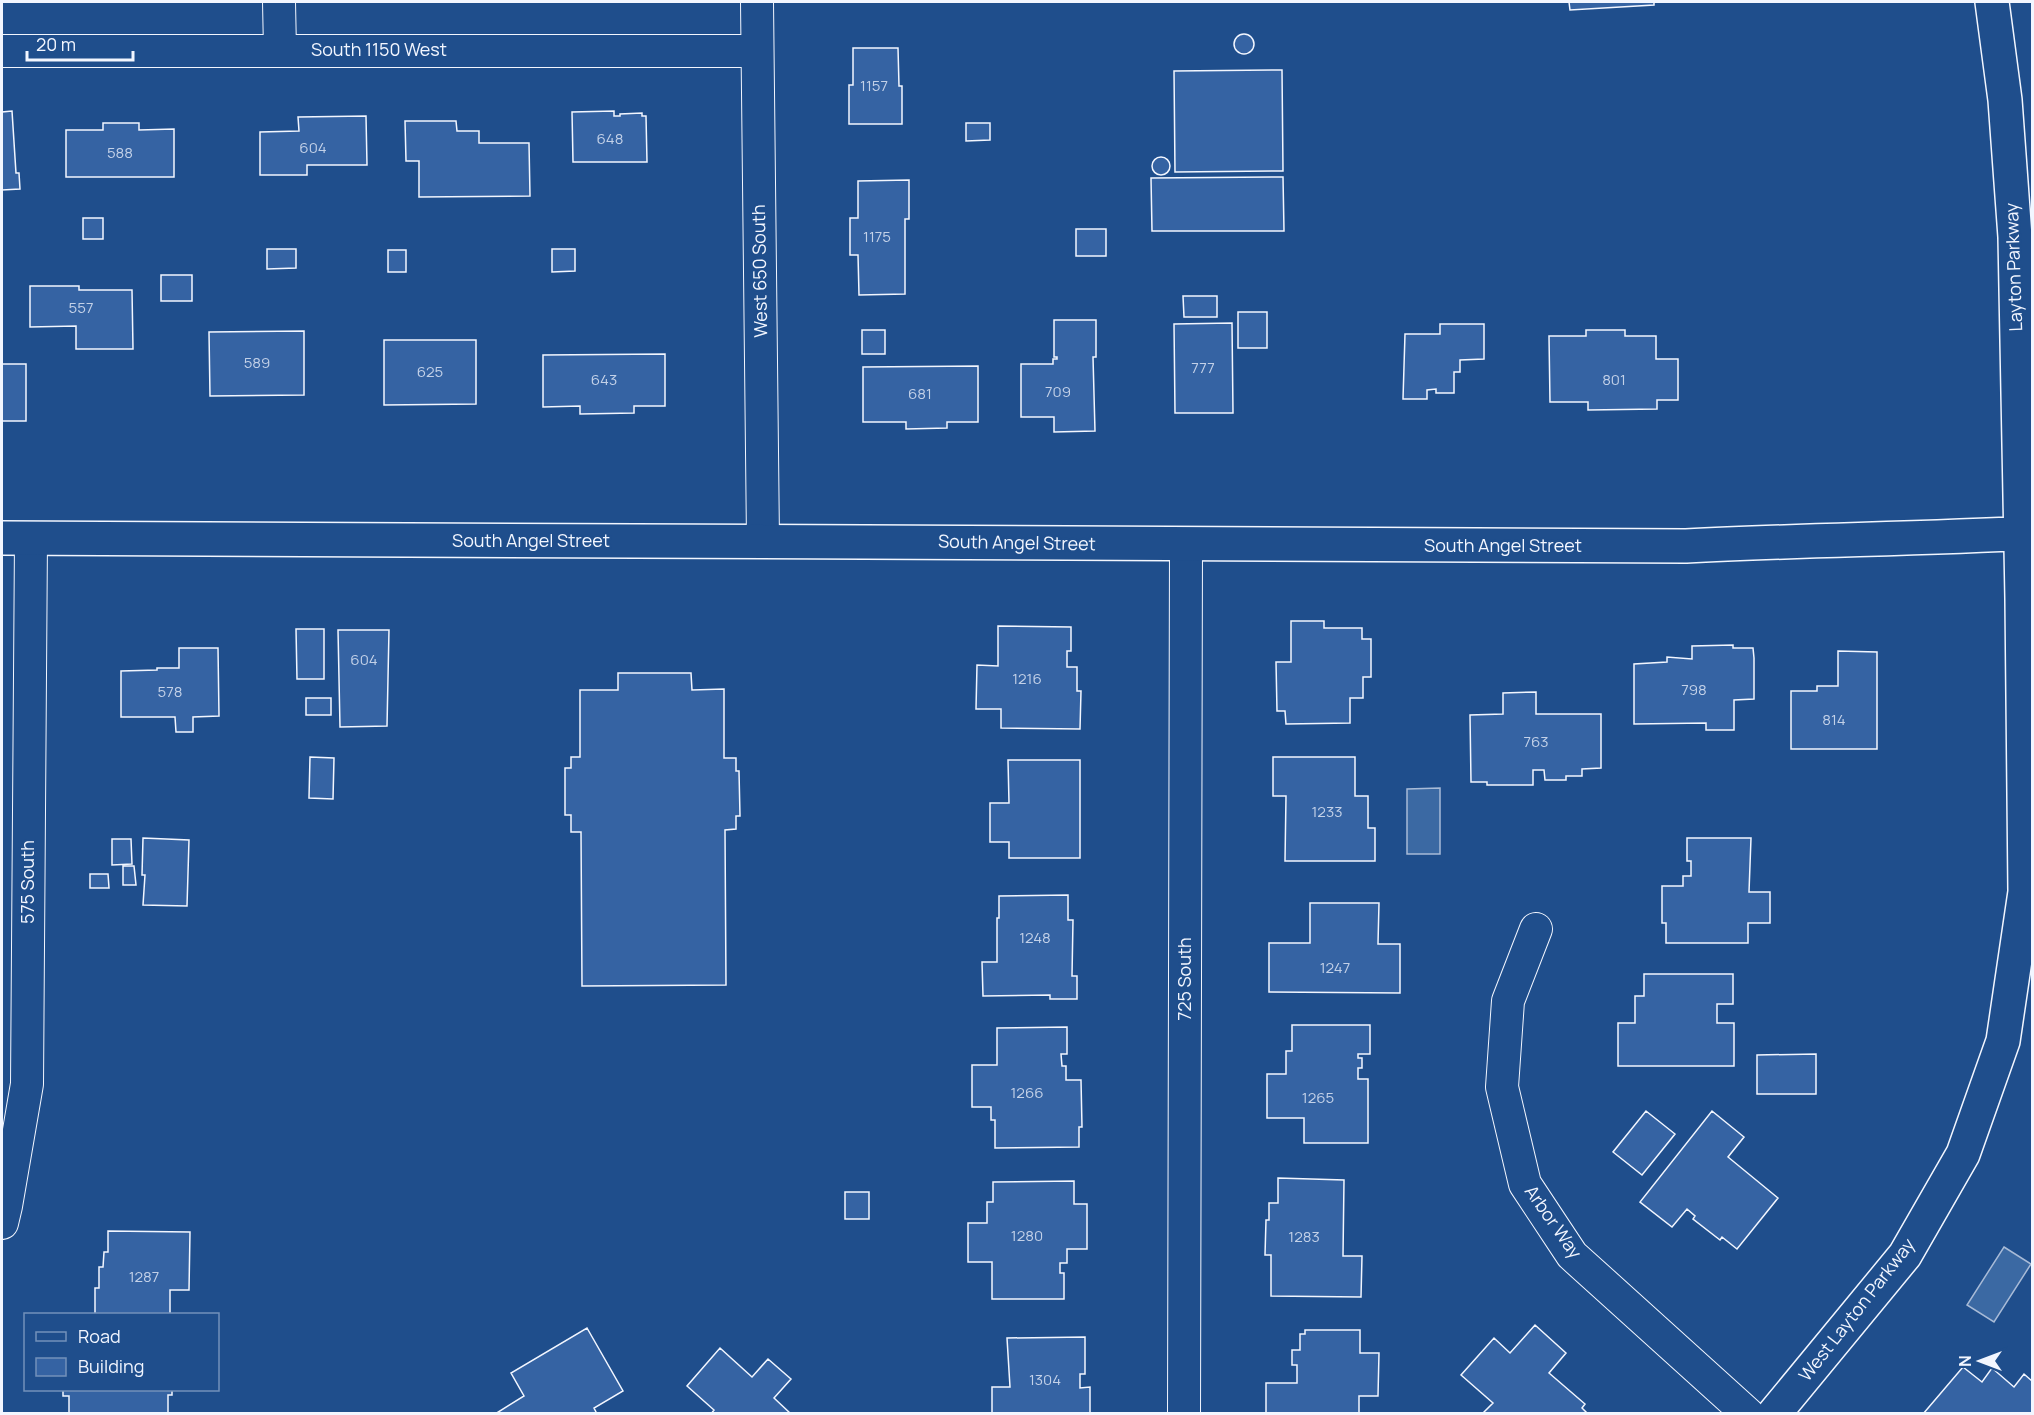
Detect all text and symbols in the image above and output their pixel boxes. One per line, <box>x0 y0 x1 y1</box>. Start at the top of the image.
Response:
scale bar <box>27 24 134 62</box>
text: 20 m <box>36 32 76 56</box>
street label: South 1150 West <box>311 37 447 61</box>
house number: 1157 <box>860 75 888 96</box>
house number: 648 <box>597 128 623 149</box>
house number: 604 <box>299 137 327 158</box>
house number: 588 <box>107 142 133 163</box>
street label: Layton Parkway <box>1999 202 2027 332</box>
street label: West 650 South <box>746 204 772 338</box>
house number: 1175 <box>863 226 891 247</box>
house number: 557 <box>69 297 93 318</box>
house number: 589 <box>244 352 270 373</box>
house number: 777 <box>1191 357 1215 378</box>
house number: 625 <box>417 361 443 382</box>
house number: 643 <box>591 369 617 390</box>
house number: 801 <box>1602 369 1626 390</box>
house number: 709 <box>1045 381 1071 402</box>
house number: 681 <box>908 383 932 404</box>
street label: South Angel Street <box>452 528 610 552</box>
street label: South Angel Street <box>938 529 1096 555</box>
street label: South Angel Street <box>1424 533 1582 557</box>
house number: 604 <box>350 649 378 670</box>
house number: 1216 <box>1012 668 1042 689</box>
house number: 798 <box>1681 679 1707 700</box>
house number: 578 <box>158 681 182 702</box>
house number: 814 <box>1822 709 1846 730</box>
house number: 763 <box>1523 731 1549 752</box>
house number: 1233 <box>1312 801 1343 822</box>
street label: 575 South <box>15 840 39 924</box>
house number: 1248 <box>1019 927 1051 948</box>
street label: 725 South <box>1172 937 1196 1021</box>
house number: 1247 <box>1320 957 1350 978</box>
house number: 1266 <box>1010 1082 1044 1103</box>
house number: 1265 <box>1302 1087 1334 1108</box>
street label: Arbor Way <box>1520 1180 1588 1263</box>
house number: 1280 <box>1011 1225 1043 1246</box>
house number: 1283 <box>1288 1226 1320 1247</box>
street label: West Layton Parkway <box>1793 1233 1920 1386</box>
house number: 1287 <box>129 1266 159 1287</box>
legend <box>24 1313 219 1391</box>
text: Road <box>78 1324 121 1348</box>
north arrow <box>1950 1331 2010 1391</box>
text: Building <box>78 1354 144 1378</box>
text: N <box>1954 1355 1976 1367</box>
house number: 1304 <box>1029 1369 1061 1390</box>

